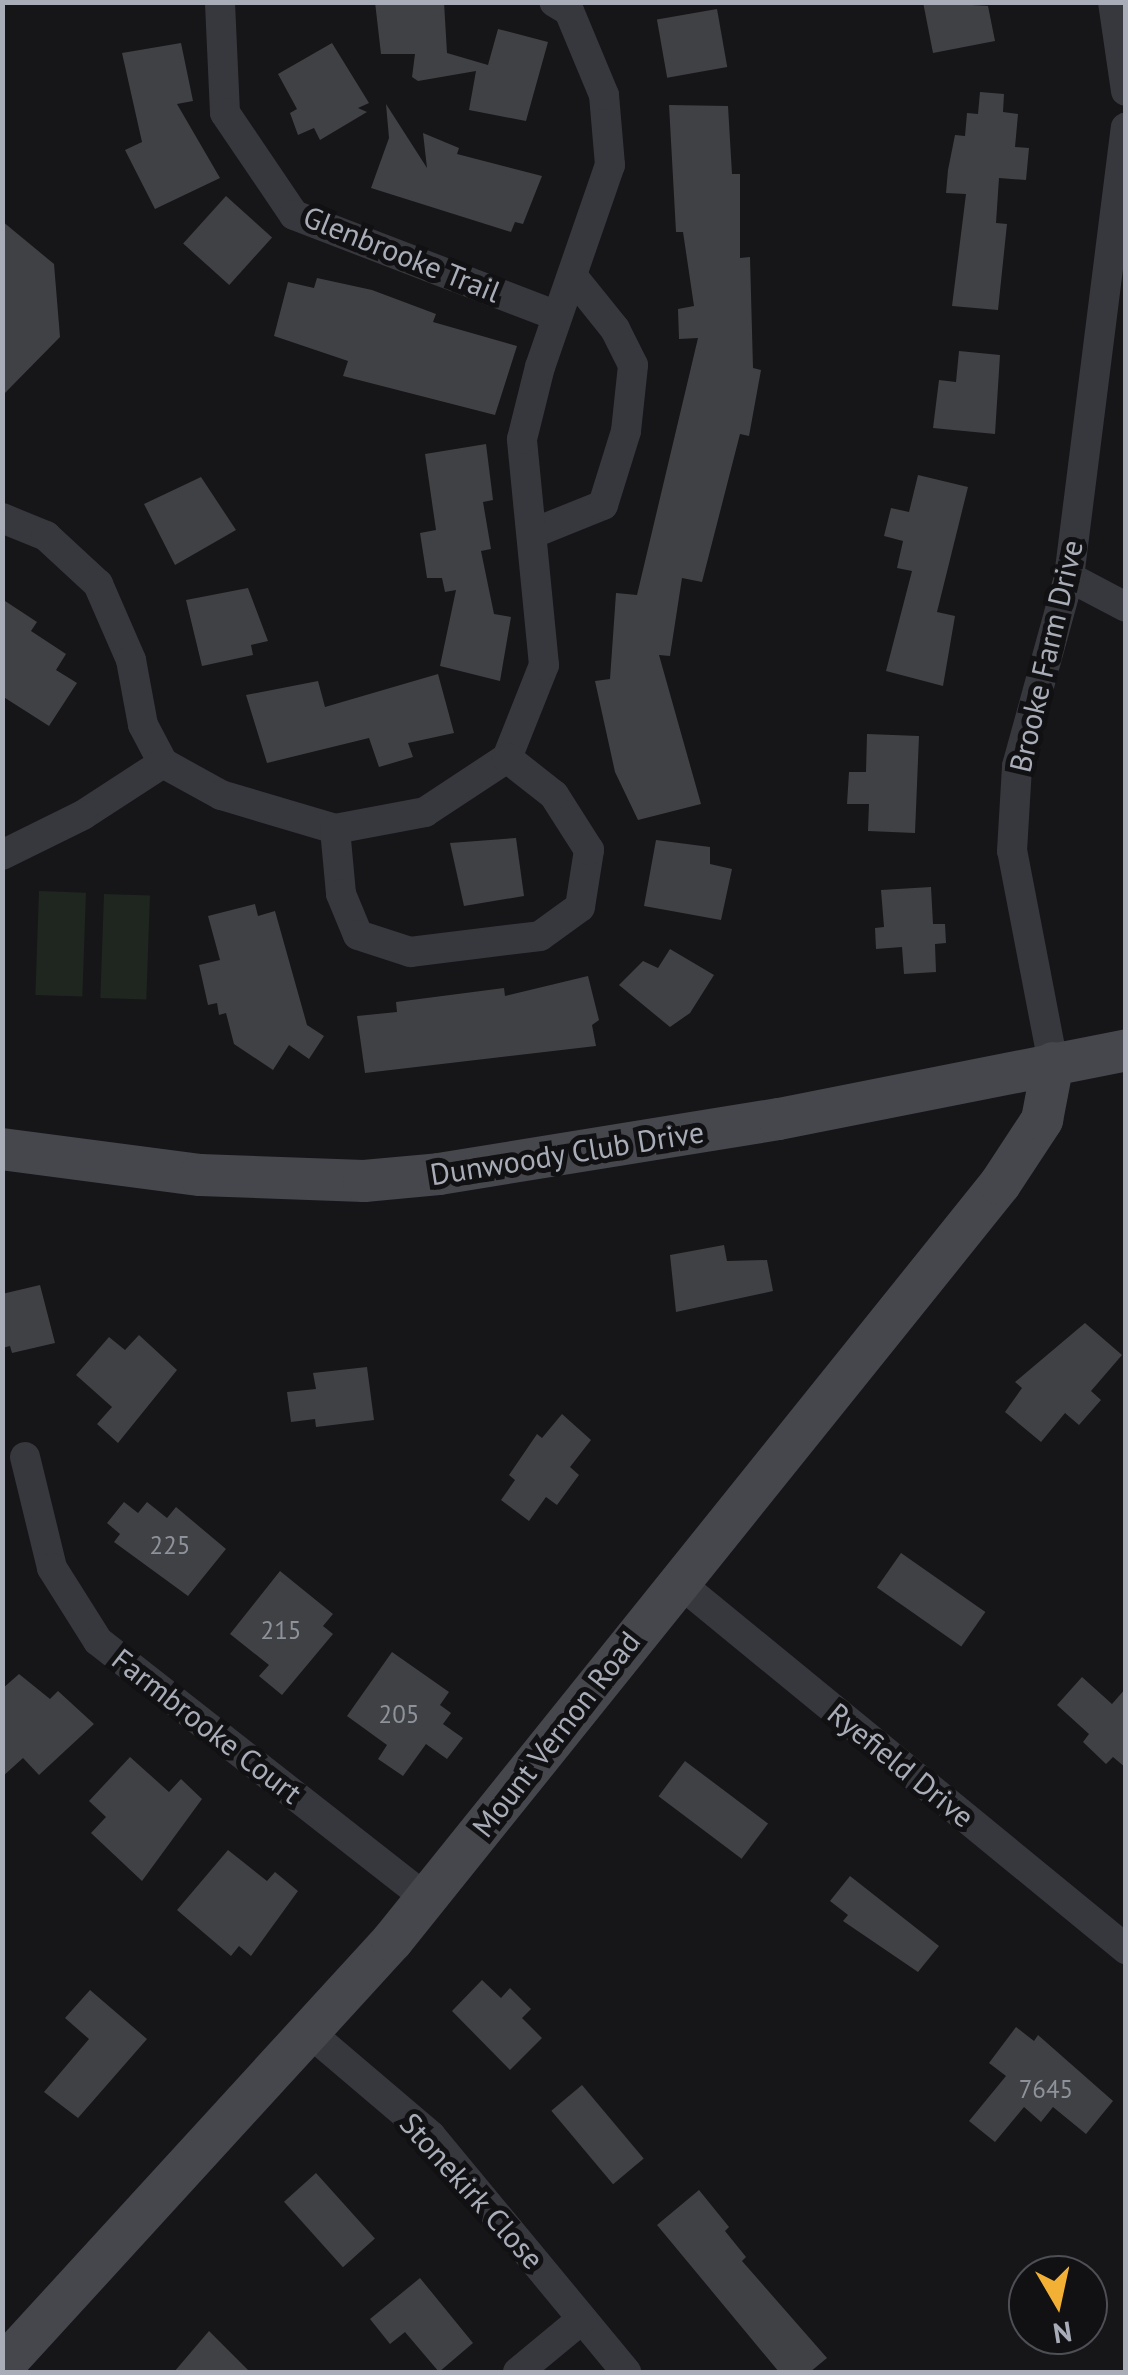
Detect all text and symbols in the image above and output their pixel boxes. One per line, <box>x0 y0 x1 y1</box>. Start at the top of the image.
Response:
street label: Glenbrooke Trail <box>298 198 506 310</box>
street label: Brooke Farm Drive <box>1002 536 1090 776</box>
street label: Dunwoody Club Drive <box>427 1113 707 1193</box>
house number: 225 <box>150 1530 190 1560</box>
house number: 215 <box>261 1615 301 1645</box>
street label: Mount Vernon Road <box>464 1624 648 1844</box>
street label: Farmbrooke Court <box>105 1641 309 1811</box>
street label: Ryefield Drive <box>821 1695 981 1835</box>
house number: 205 <box>379 1699 419 1729</box>
house number: 7645 <box>1019 2074 1073 2104</box>
street label: Stonekirk Close <box>392 2105 552 2277</box>
north arrow <box>1008 2255 1108 2355</box>
text: N <box>1050 2313 1074 2353</box>

